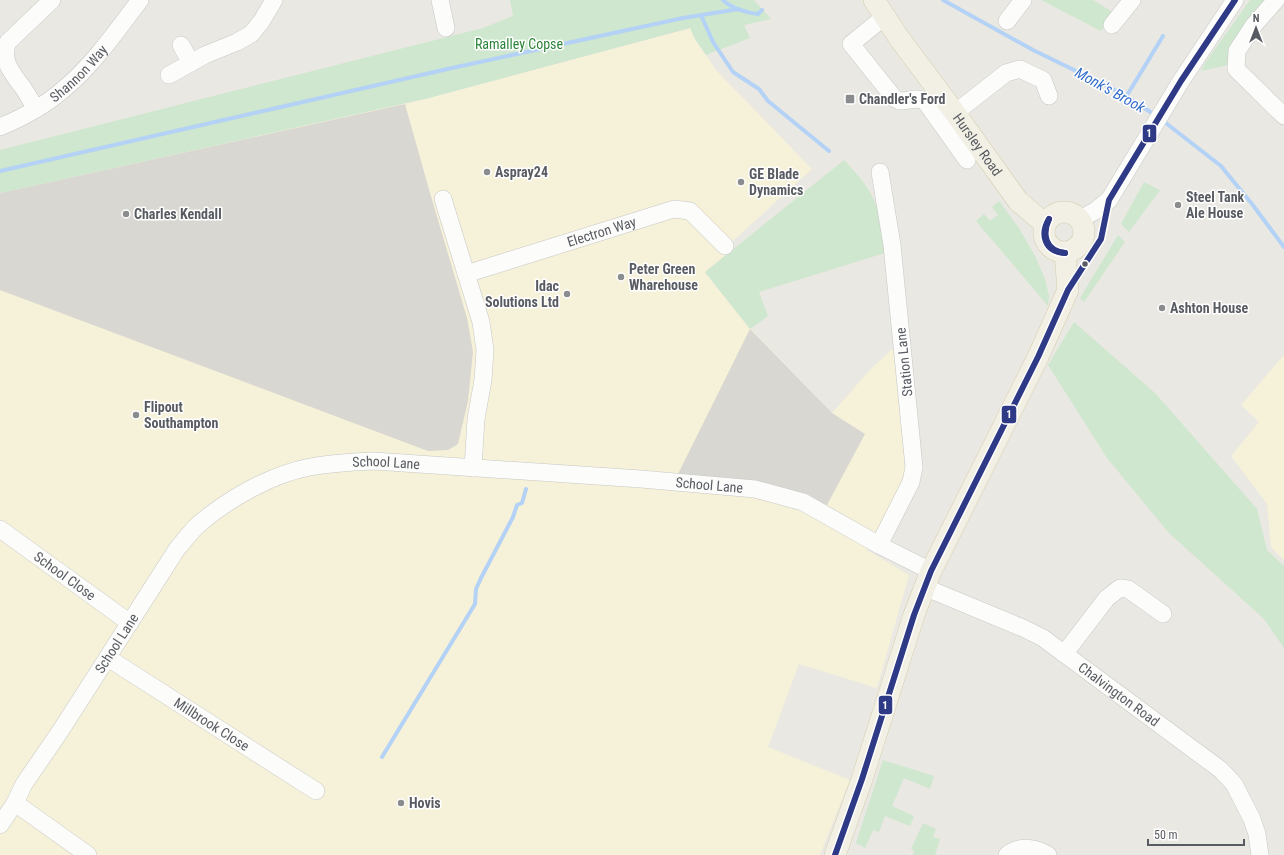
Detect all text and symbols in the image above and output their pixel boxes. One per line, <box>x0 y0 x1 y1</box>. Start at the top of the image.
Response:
north arrow <box>1236 8 1276 48</box>
text: N <box>1253 12 1260 25</box>
park label: Ramalley Copse <box>475 36 564 52</box>
street label: Shannon Way <box>47 42 111 105</box>
water label: Monk's Brook <box>1072 63 1149 117</box>
place label: Chandler's Ford <box>859 91 945 107</box>
marker: Chandler's Ford <box>844 93 856 105</box>
street label: Hursley Road <box>950 110 1005 179</box>
line badge: 1 <box>1142 124 1157 143</box>
text: 1 <box>1146 127 1152 140</box>
place label: Aspray24 <box>495 164 548 180</box>
place label: GE Blade Dynamics <box>749 166 803 198</box>
marker: Aspray24 <box>482 167 492 177</box>
marker: GE Blade Dynamics <box>736 177 746 187</box>
place label: Steel Tank Ale House <box>1186 189 1245 221</box>
marker: Steel Tank Ale House <box>1173 200 1183 210</box>
place label: Charles Kendall <box>134 206 222 222</box>
marker: Charles Kendall <box>121 209 131 219</box>
street label: Electron Way <box>565 213 638 250</box>
unlabelled marker <box>1080 259 1090 269</box>
place label: Peter Green Wharehouse <box>629 261 698 293</box>
marker: Peter Green Wharehouse <box>616 272 626 282</box>
place label: Idac Solutions Ltd <box>485 278 560 310</box>
marker: Idac Solutions Ltd <box>562 289 572 299</box>
place label: Ashton House <box>1170 300 1249 316</box>
marker: Ashton House <box>1157 303 1167 313</box>
street label: Station Lane <box>892 326 916 397</box>
place label: Flipout Southampton <box>144 399 219 431</box>
line badge: 1 <box>1001 405 1017 424</box>
text: 1 <box>1006 408 1012 421</box>
marker: Flipout Southampton <box>131 410 141 420</box>
street label: School Lane <box>352 453 421 472</box>
street label: School Lane <box>675 474 744 496</box>
street label: School Close <box>31 548 99 604</box>
street label: School Lane <box>92 610 142 676</box>
street label: Chalvington Road <box>1075 659 1163 730</box>
street label: Millbrook Close <box>171 694 253 754</box>
line badge: 1 <box>878 695 893 715</box>
text: 1 <box>882 699 888 712</box>
place label: Hovis <box>409 795 441 811</box>
marker: Hovis <box>396 798 406 808</box>
scale bar <box>1148 821 1244 847</box>
text: 50 m <box>1154 828 1178 842</box>

